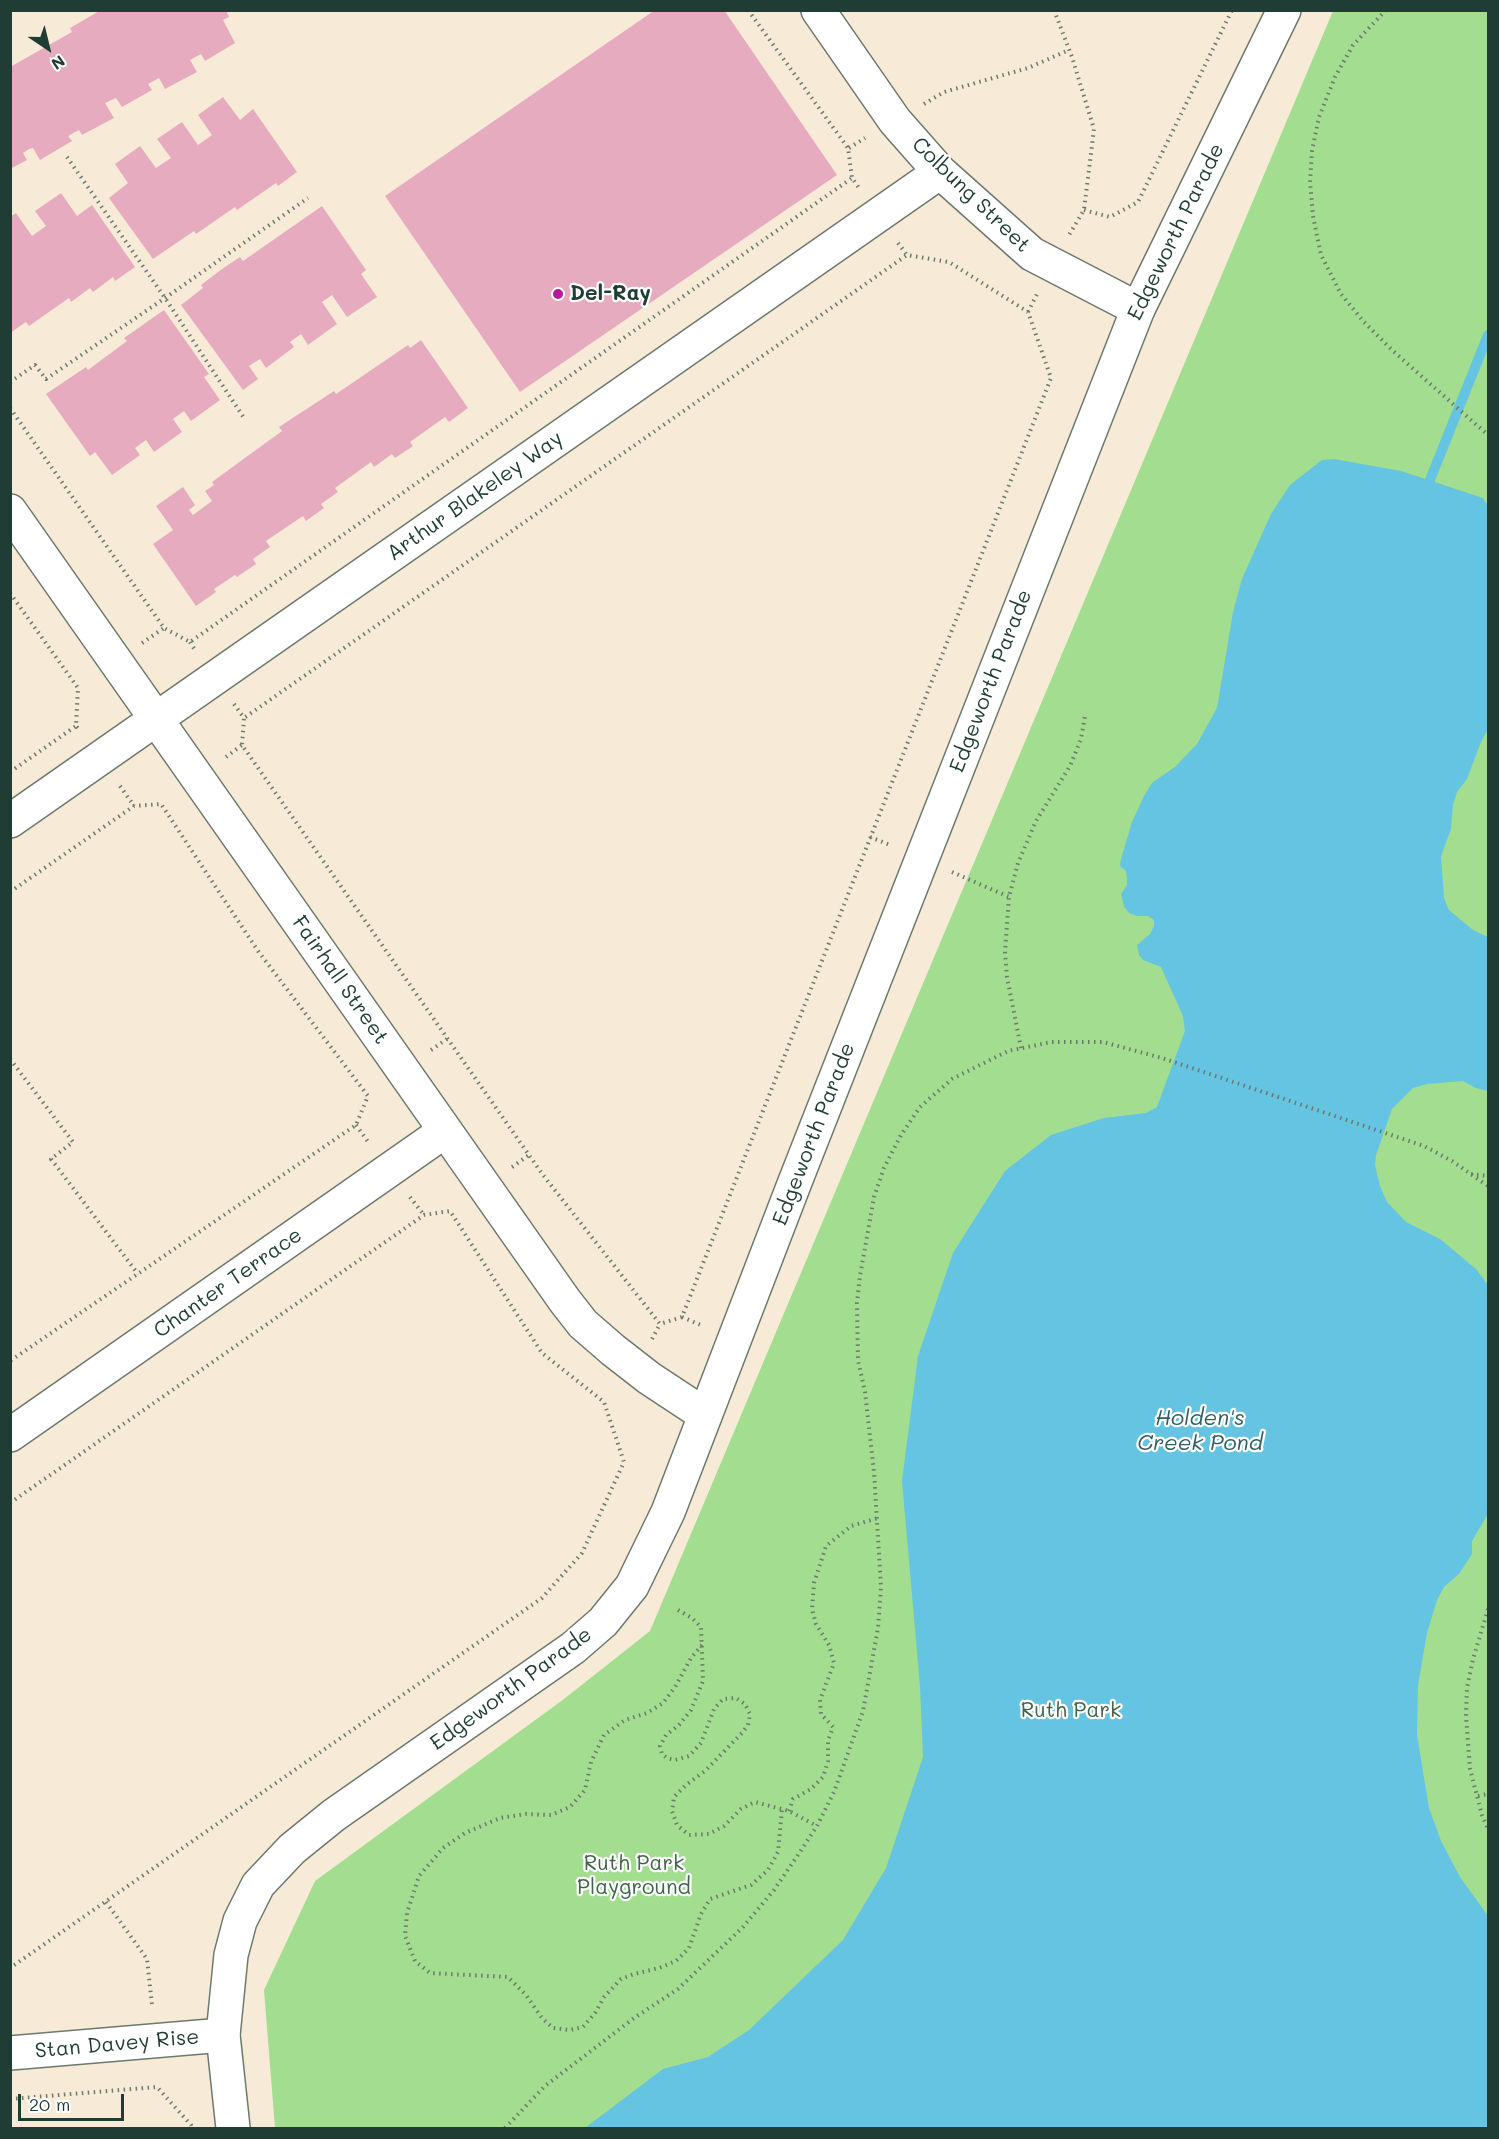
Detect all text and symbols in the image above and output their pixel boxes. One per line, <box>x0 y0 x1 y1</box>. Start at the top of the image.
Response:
north arrow <box>18 18 78 78</box>
text: N <box>48 51 70 75</box>
street label: Colbung Street <box>907 132 1035 258</box>
street label: Edgeworth Parade <box>1122 140 1230 324</box>
place label: Del-Ray <box>570 281 651 307</box>
marker: Del-Ray <box>551 287 565 301</box>
street label: Arthur Blakeley Way <box>382 426 568 566</box>
street label: Edgeworth Parade <box>945 586 1037 776</box>
street label: Fairhall Street <box>286 911 394 1049</box>
street label: Edgeworth Parade <box>768 1039 860 1229</box>
street label: Chanter Terrace <box>149 1222 307 1344</box>
water label: Holden's Creek Pond <box>1137 1405 1263 1456</box>
street label: Edgeworth Parade <box>425 1622 597 1756</box>
park label: Ruth Park <box>1021 1698 1121 1724</box>
park label: Ruth Park Playground <box>577 1851 691 1901</box>
street label: Stan Davey Rise <box>34 2024 200 2064</box>
scale bar <box>21 2082 128 2120</box>
text: 20 m <box>29 2092 70 2116</box>

